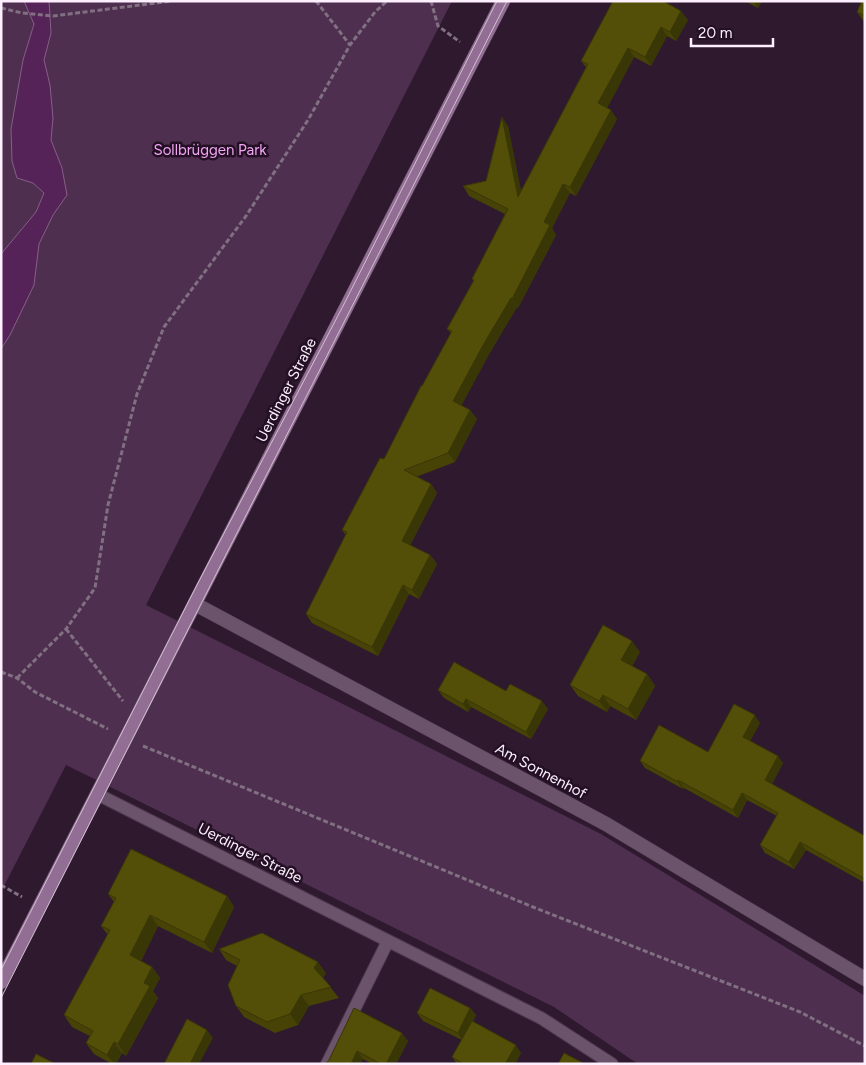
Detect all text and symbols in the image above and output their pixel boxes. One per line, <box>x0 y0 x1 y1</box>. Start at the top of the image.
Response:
scale bar <box>691 15 774 47</box>
text: 20 m <box>698 24 732 42</box>
park label: Sollbrüggen Park <box>153 141 267 159</box>
street label: Uerdinger Straße <box>252 335 320 445</box>
street label: Am Sonnenhof <box>492 739 590 803</box>
street label: Uerdinger Straße <box>195 819 305 887</box>

